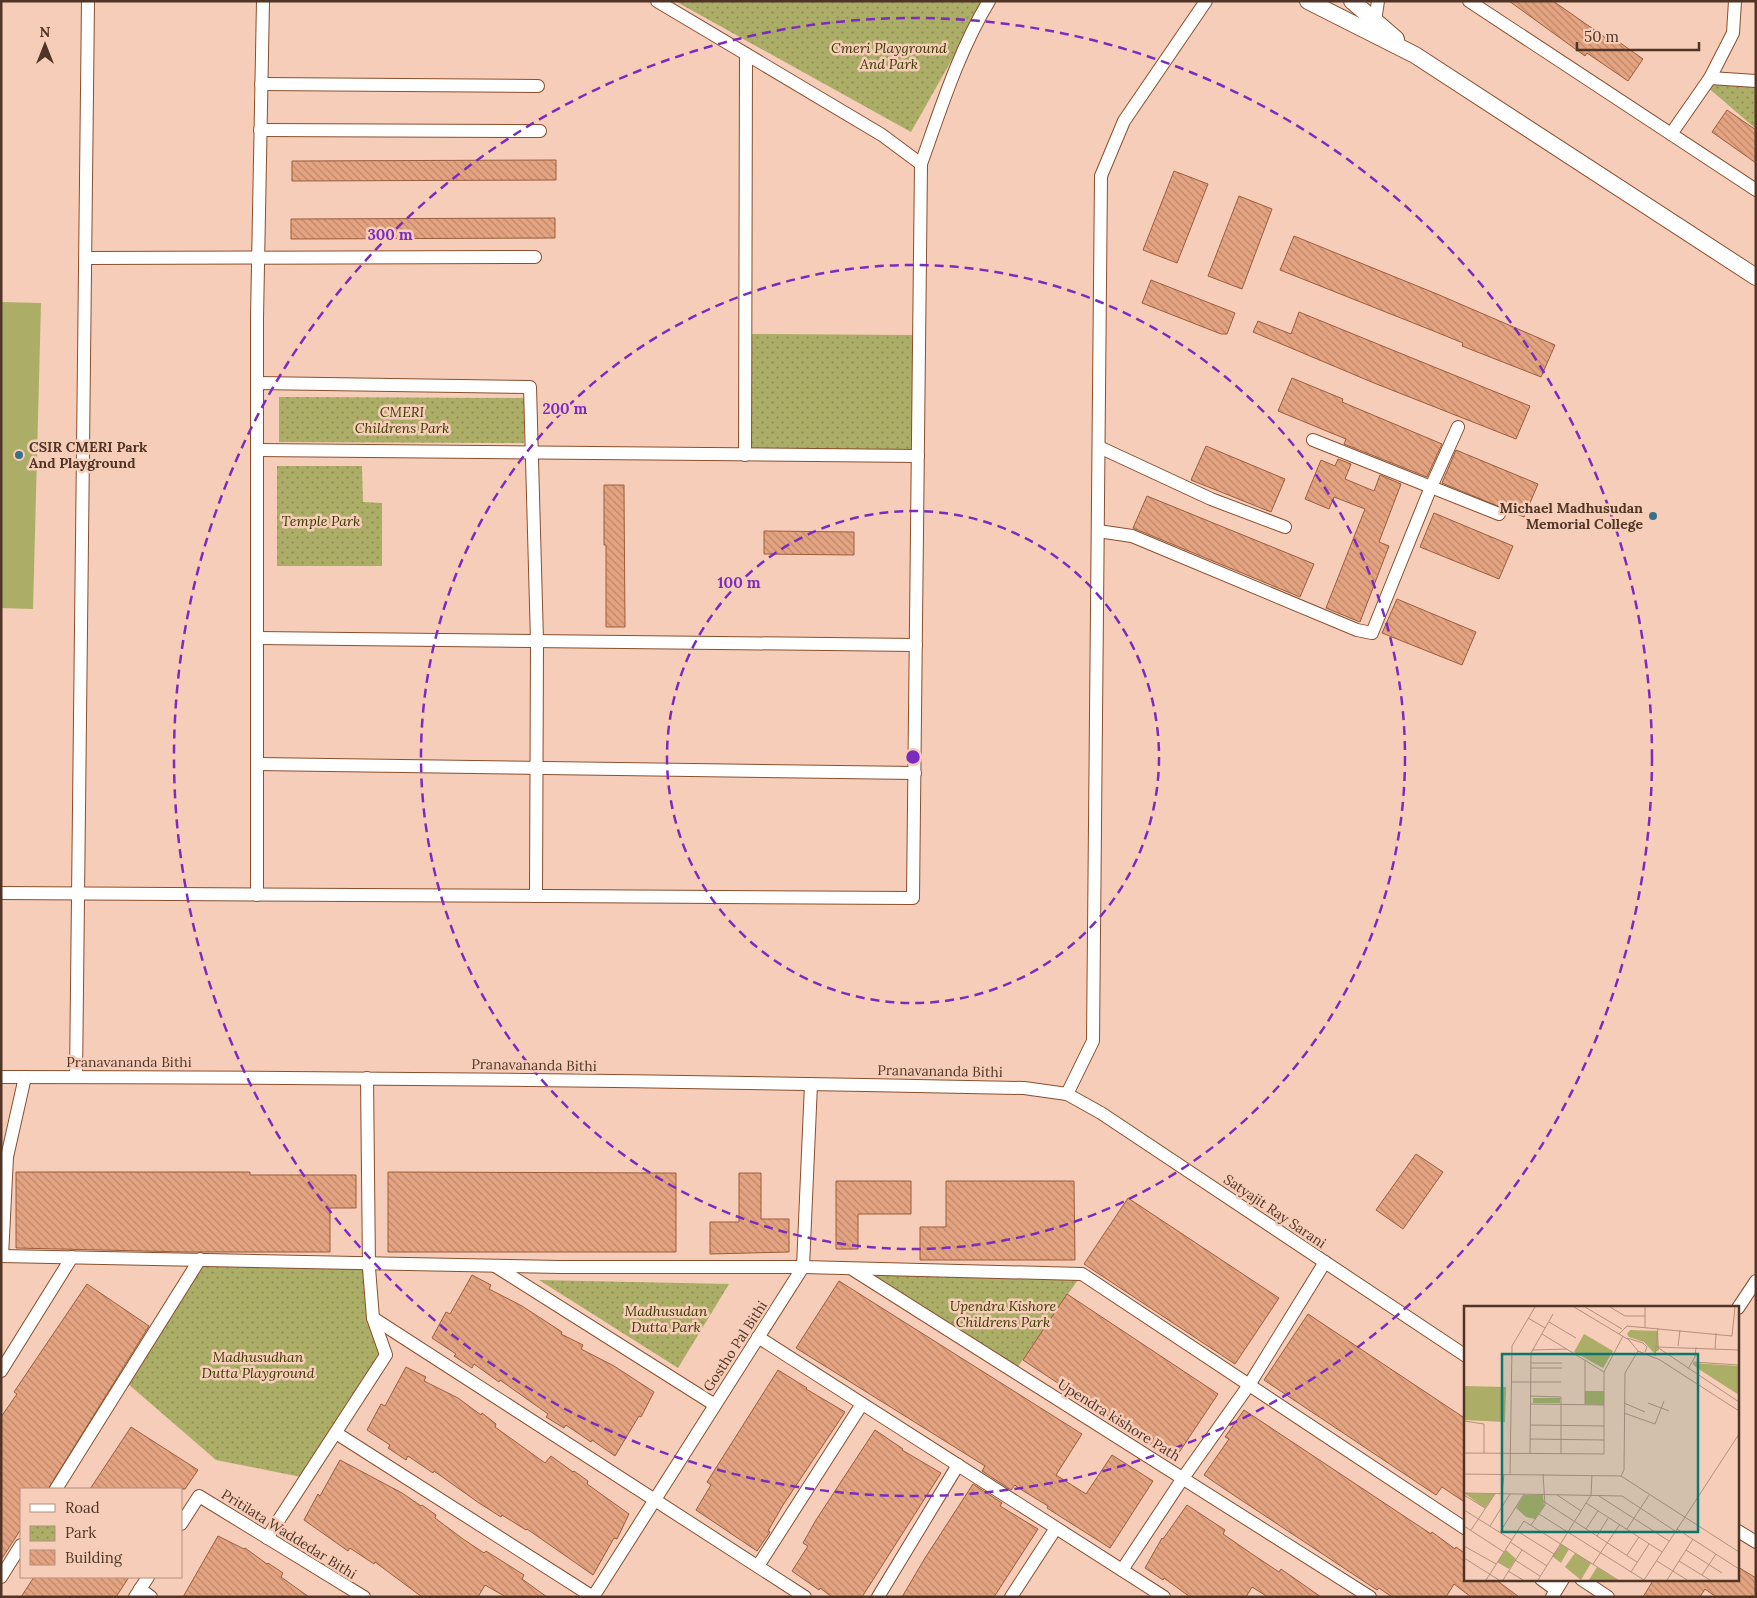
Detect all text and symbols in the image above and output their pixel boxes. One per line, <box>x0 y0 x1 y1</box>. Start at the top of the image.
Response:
north arrow <box>20 20 70 70</box>
scale bar <box>1577 20 1700 52</box>
text: N <box>40 23 51 41</box>
text: 50 m <box>1584 27 1619 46</box>
park label: Cmeri Playground And Park <box>831 39 947 73</box>
text: 300 m <box>367 225 413 244</box>
text: 200 m <box>543 399 588 418</box>
park label: CMERI Childrens Park <box>355 403 449 437</box>
place label: CSIR CMERI Park And Playground <box>29 438 148 472</box>
marker: CSIR CMERI Park And Playground <box>13 449 25 461</box>
place label: Michael Madhusudan Memorial College <box>1500 499 1643 533</box>
marker: Michael Madhusudan Memorial College <box>1647 510 1659 522</box>
park label: Temple Park <box>282 512 360 530</box>
text: 100 m <box>718 573 761 592</box>
centre of rings <box>904 748 922 766</box>
street label: Pranavananda Bithi <box>66 1053 192 1071</box>
street label: Pranavananda Bithi <box>471 1055 597 1075</box>
street label: Pranavananda Bithi <box>877 1061 1003 1081</box>
street label: Satyajit Ray Sarani <box>1220 1170 1330 1252</box>
street label: Gostho Pal Bithi <box>699 1297 771 1395</box>
park label: Upendra Kishore Childrens Park <box>950 1297 1057 1331</box>
park label: Madhusudan Dutta Park <box>625 1302 708 1336</box>
inset map <box>1464 1306 1740 1580</box>
park label: Madhusudhan Dutta Playground <box>202 1348 315 1382</box>
street label: Upendra kishore Path <box>1054 1375 1184 1465</box>
street label: Pritilata Waddedar Bithi <box>218 1485 360 1583</box>
legend <box>20 1488 182 1578</box>
text: Road <box>65 1498 100 1517</box>
text: Park <box>65 1523 96 1542</box>
text: Building <box>65 1548 123 1567</box>

